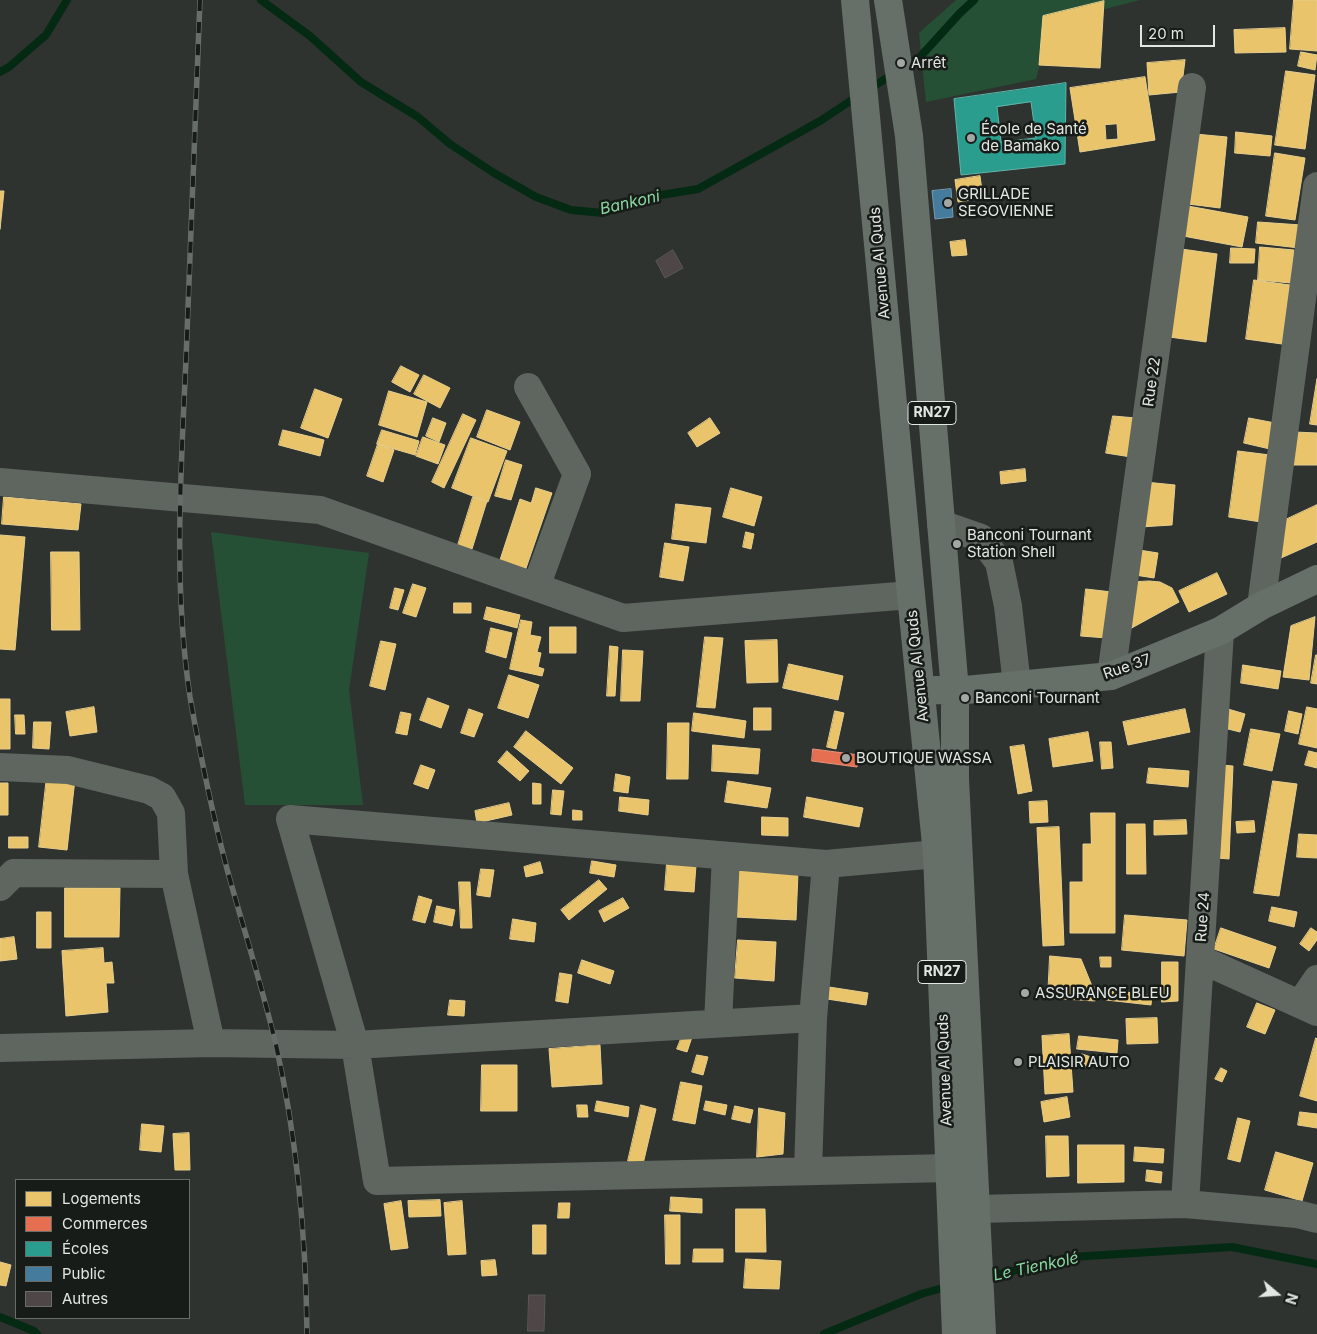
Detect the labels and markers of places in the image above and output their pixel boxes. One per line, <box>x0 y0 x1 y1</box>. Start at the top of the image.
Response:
place label: Arrêt <box>911 54 946 72</box>
marker: Arrêt <box>895 57 907 69</box>
place label: École de Santé de Bamako <box>981 120 1087 155</box>
marker: École de Santé de Bamako <box>965 132 977 144</box>
place label: GRILLADE SEGOVIENNE <box>958 185 1054 220</box>
marker: GRILLADE SEGOVIENNE <box>942 197 954 209</box>
place label: Banconi Tournant Station Shell <box>967 526 1092 561</box>
marker: Banconi Tournant Station Shell <box>951 538 963 550</box>
place label: Banconi Tournant <box>975 689 1100 707</box>
marker: Banconi Tournant <box>959 692 971 704</box>
place label: BOUTIQUE WASSA <box>856 749 992 767</box>
marker: BOUTIQUE WASSA <box>840 752 852 764</box>
place label: ASSURANCE BLEU <box>1035 984 1170 1002</box>
marker: ASSURANCE BLEU <box>1019 987 1031 999</box>
place label: PLAISIR AUTO <box>1028 1053 1130 1071</box>
marker: PLAISIR AUTO <box>1012 1056 1024 1068</box>

